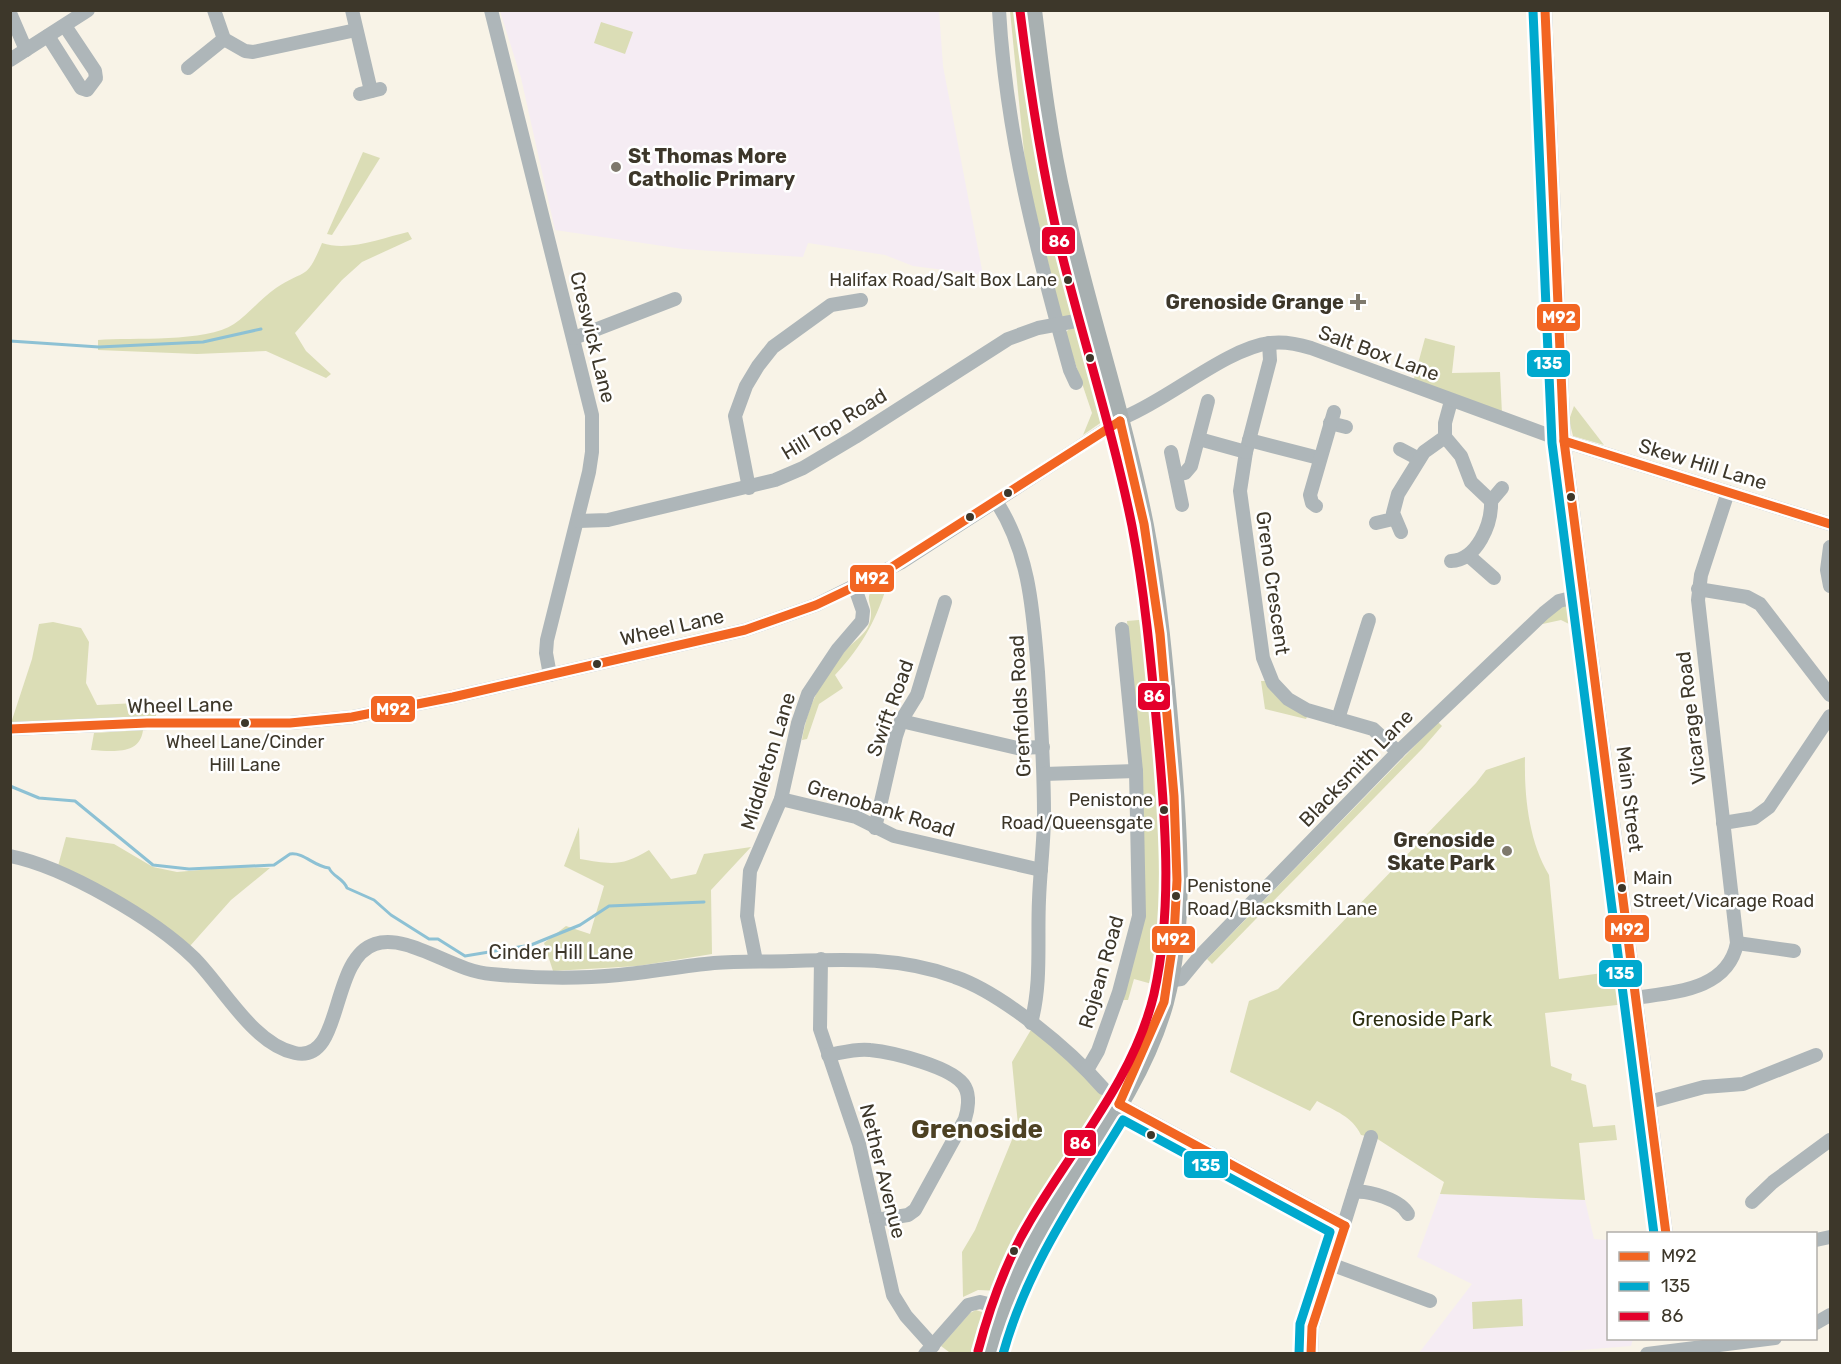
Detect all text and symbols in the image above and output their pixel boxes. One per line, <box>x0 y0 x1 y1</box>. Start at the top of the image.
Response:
place label: St Thomas More Catholic Primary <box>628 144 795 191</box>
marker: St Thomas More Catholic Primary <box>609 160 623 174</box>
line badge: 86 <box>1041 226 1076 255</box>
text: 86 <box>1048 232 1070 251</box>
street label: Creswick Lane <box>565 269 621 405</box>
place label: Halifax Road/Salt Box Lane <box>829 269 1057 291</box>
marker: Halifax Road/Salt Box Lane <box>1062 274 1074 286</box>
place label: Grenoside Grange <box>1166 290 1344 314</box>
marker: Grenoside Grange <box>1349 293 1367 311</box>
line badge: M92 <box>1536 303 1581 332</box>
text: M92 <box>1542 308 1576 327</box>
street label: Salt Box Lane <box>1315 320 1443 386</box>
line badge: 135 <box>1526 349 1571 378</box>
unlabelled marker <box>1084 352 1096 364</box>
text: 135 <box>1534 354 1562 373</box>
street label: Hill Top Road <box>777 383 891 465</box>
street label: Skew Hill Lane <box>1636 433 1770 495</box>
unlabelled marker <box>1002 487 1014 499</box>
unlabelled marker <box>1565 491 1577 503</box>
street label: Greno Crescent <box>1251 510 1295 657</box>
unlabelled marker <box>964 511 976 523</box>
line badge: M92 <box>849 564 895 593</box>
text: M92 <box>855 569 889 588</box>
street label: Wheel Lane <box>618 603 726 651</box>
street label: Grenfolds Road <box>1004 634 1036 778</box>
street label: Vicarage Road <box>1671 650 1711 786</box>
street label: Swift Road <box>861 656 919 760</box>
unlabelled marker <box>591 658 603 670</box>
line badge: 86 <box>1137 682 1171 711</box>
text: 86 <box>1143 687 1165 706</box>
street label: Middleton Lane <box>736 689 800 833</box>
street label: Wheel Lane <box>127 692 233 718</box>
line badge: M92 <box>370 695 416 723</box>
text: M92 <box>376 700 410 719</box>
street label: Blacksmith Lane <box>1294 704 1418 832</box>
marker: Wheel Lane/Cinder Hill Lane <box>239 717 251 729</box>
place label: Wheel Lane/Cinder Hill Lane <box>166 731 324 776</box>
street label: Main Street <box>1612 745 1648 854</box>
street label: Grenobank Road <box>804 774 958 842</box>
place label: Penistone Road/Queensgate <box>1001 789 1153 834</box>
marker: Penistone Road/Queensgate <box>1158 804 1170 816</box>
place label: Grenoside Skate Park <box>1387 828 1495 875</box>
marker: Grenoside Skate Park <box>1500 844 1514 858</box>
place label: Main Street/Vicarage Road <box>1633 867 1814 912</box>
place label: Penistone Road/Blacksmith Lane <box>1187 875 1377 920</box>
marker: Main Street/Vicarage Road <box>1616 882 1628 894</box>
marker: Penistone Road/Blacksmith Lane <box>1170 890 1182 902</box>
street label: Rojean Road <box>1073 913 1129 1031</box>
line badge: M92 <box>1604 914 1650 943</box>
text: M92 <box>1610 920 1644 939</box>
line badge: M92 <box>1151 925 1196 954</box>
text: M92 <box>1156 930 1190 949</box>
street label: Cinder Hill Lane <box>489 940 633 964</box>
line badge: 135 <box>1598 959 1643 988</box>
text: 135 <box>1606 964 1634 983</box>
park label: Grenoside Park <box>1352 1007 1493 1031</box>
street label: Nether Avenue <box>855 1101 911 1241</box>
district label: Grenoside <box>911 1114 1043 1145</box>
line badge: 86 <box>1063 1129 1097 1157</box>
unlabelled marker <box>1145 1129 1157 1141</box>
text: 86 <box>1069 1134 1091 1153</box>
line badge: 135 <box>1183 1150 1229 1179</box>
text: 135 <box>1192 1156 1220 1175</box>
legend <box>1607 1232 1817 1340</box>
unlabelled marker <box>1008 1245 1020 1257</box>
text: M92 <box>1661 1245 1697 1267</box>
text: 135 <box>1661 1275 1690 1297</box>
text: 86 <box>1661 1305 1683 1327</box>

